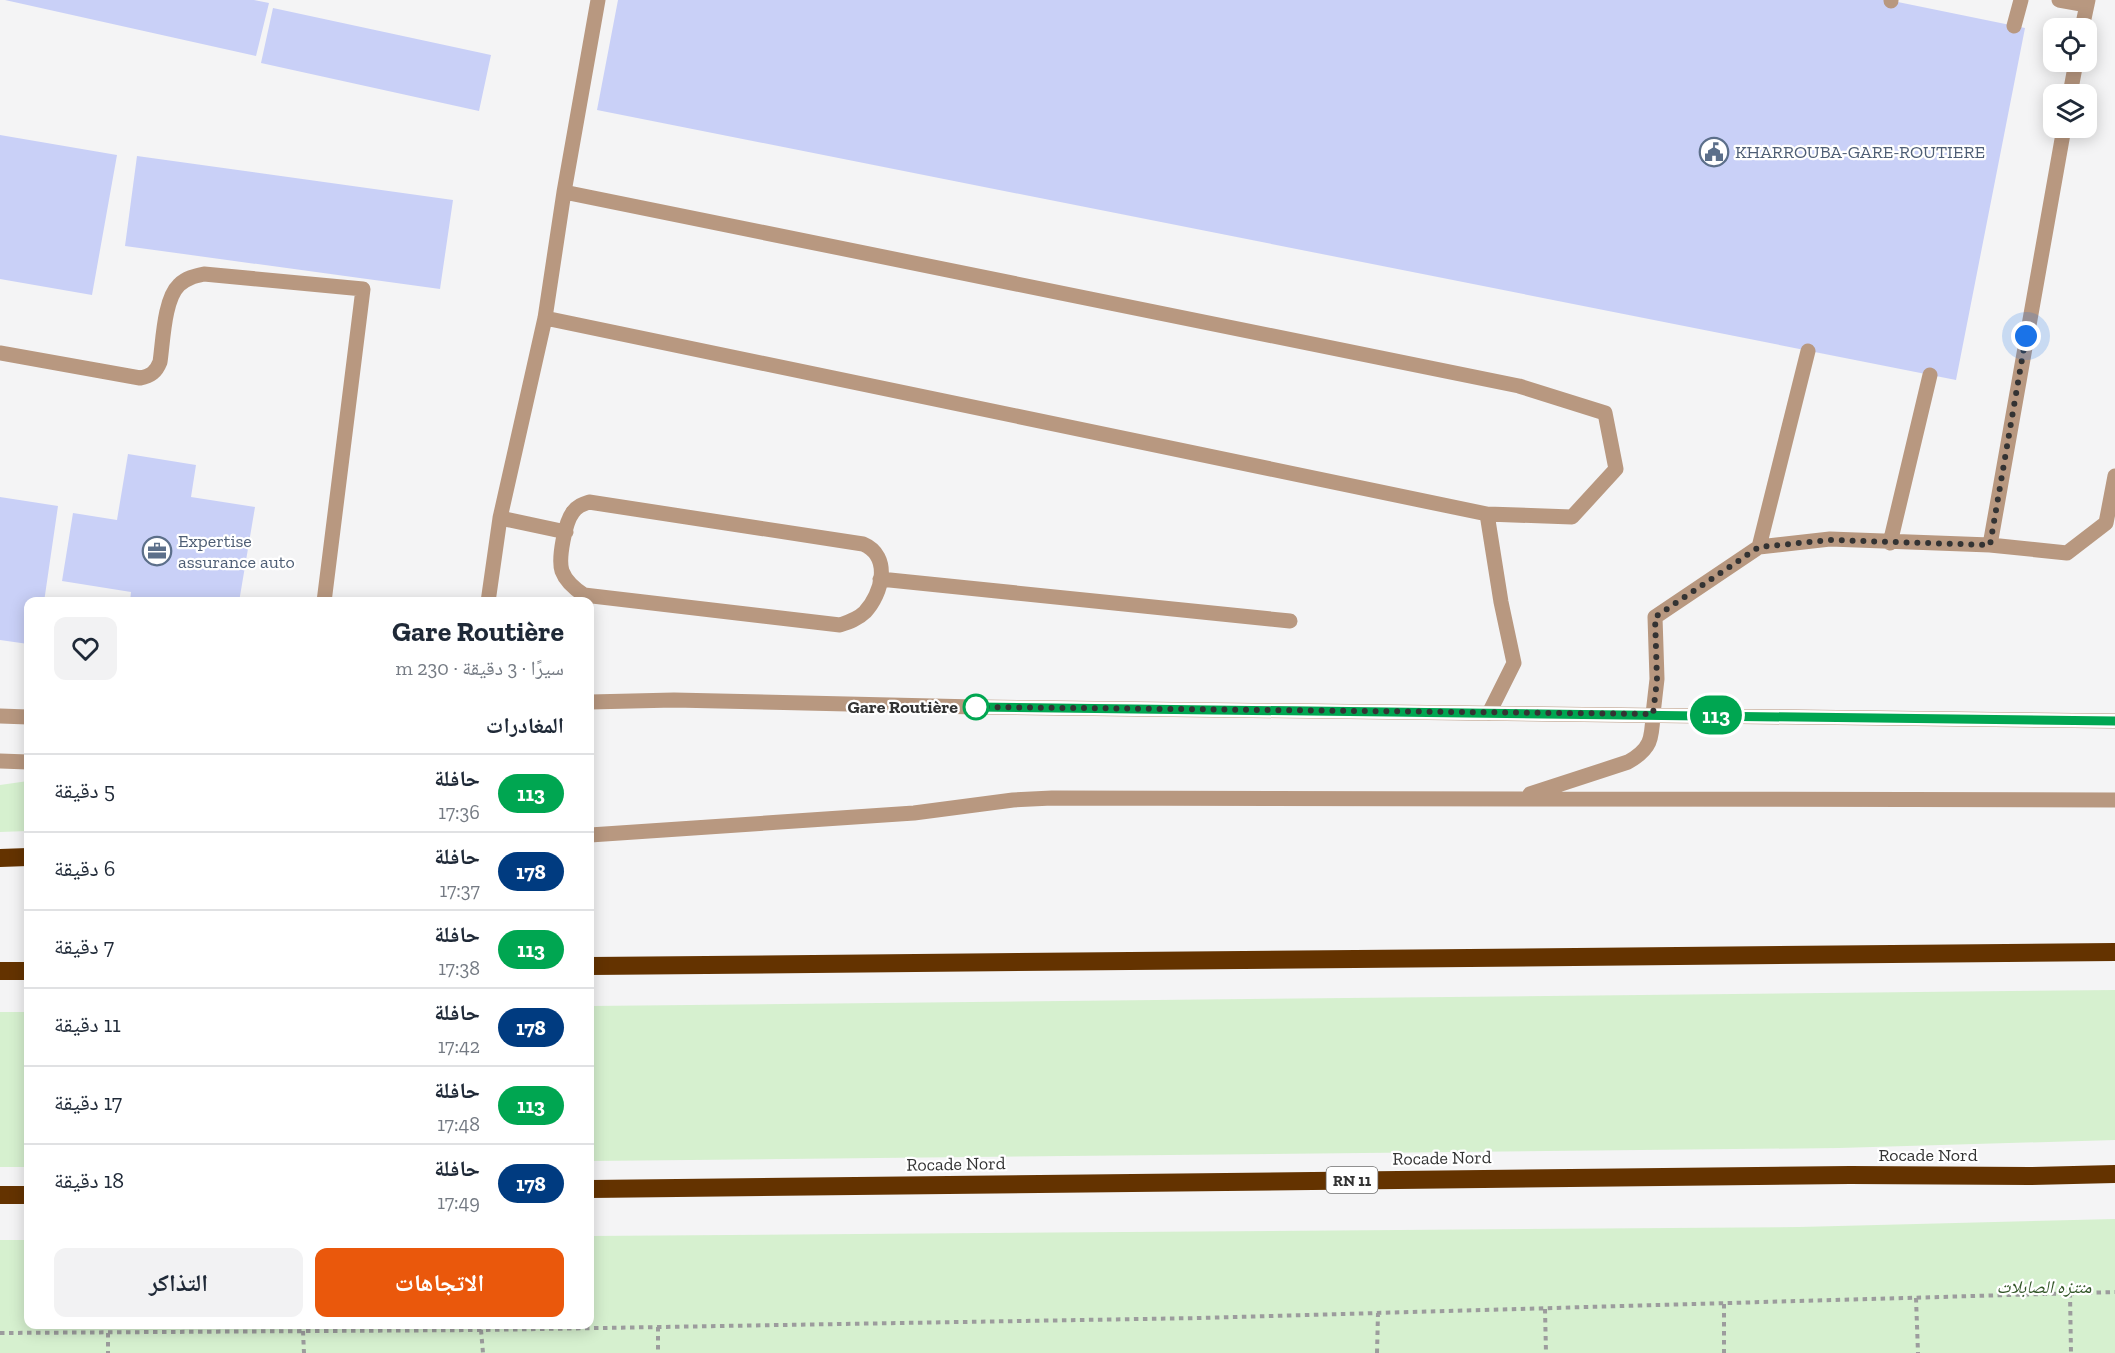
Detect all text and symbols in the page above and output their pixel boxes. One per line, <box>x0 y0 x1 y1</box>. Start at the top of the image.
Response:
map controls <box>2043 18 2097 138</box>
button: locate <box>2043 18 2097 72</box>
button: layers <box>2043 84 2097 138</box>
public building icon: KHARROUBA-GARE-ROUTIERE <box>1698 136 1730 168</box>
place label: KHARROUBA-GARE-ROUTIERE <box>1735 141 1985 163</box>
your location <box>2011 321 2041 351</box>
place label: Expertise assurance auto <box>178 530 295 573</box>
office icon: Expertise assurance auto <box>141 535 173 567</box>
text: Gare Routière <box>392 615 564 648</box>
button: heart <box>54 617 117 680</box>
text: سيرًا · 3 دقيقة · 230 m <box>395 656 564 680</box>
marker: Gare Routière <box>963 694 989 720</box>
place label: Gare Routière <box>847 696 958 718</box>
line badge: 113 <box>1682 696 1750 734</box>
text: 113 <box>1702 703 1730 728</box>
text: المغادرات <box>486 712 564 739</box>
text: حافلة <box>434 765 480 792</box>
text: 5 دقيقة <box>54 777 115 804</box>
text: 113 <box>517 781 545 806</box>
text: 17:36 <box>438 800 480 824</box>
text: حافلة <box>434 843 480 870</box>
text: 6 دقيقة <box>54 855 115 882</box>
text: 178 <box>516 859 546 884</box>
text: 17:37 <box>440 878 480 902</box>
text: حافلة <box>434 921 480 948</box>
text: 7 دقيقة <box>54 933 114 960</box>
text: 113 <box>517 937 545 962</box>
text: 17:38 <box>438 956 480 980</box>
text: حافلة <box>434 999 480 1026</box>
text: 11 دقيقة <box>54 1011 121 1038</box>
text: 178 <box>516 1015 546 1040</box>
text: 17:42 <box>438 1034 480 1058</box>
text: حافلة <box>434 1077 480 1104</box>
text: 17 دقيقة <box>54 1089 122 1116</box>
text: 113 <box>517 1093 545 1118</box>
text: 17:48 <box>437 1112 480 1136</box>
street label: Rocade Nord <box>1878 1144 1978 1166</box>
street label: Rocade Nord <box>1392 1146 1492 1170</box>
street label: Rocade Nord <box>906 1152 1006 1176</box>
text: حافلة <box>434 1155 480 1182</box>
text: 18 دقيقة <box>54 1167 124 1194</box>
road number: RN 11 <box>1326 1167 1378 1193</box>
text: 178 <box>516 1171 546 1196</box>
text: 17:49 <box>437 1190 480 1214</box>
button: التذاكر <box>54 1248 303 1317</box>
button: الاتجاهات <box>315 1248 564 1317</box>
park label: منتزه الصابلات <box>1996 1276 2092 1298</box>

